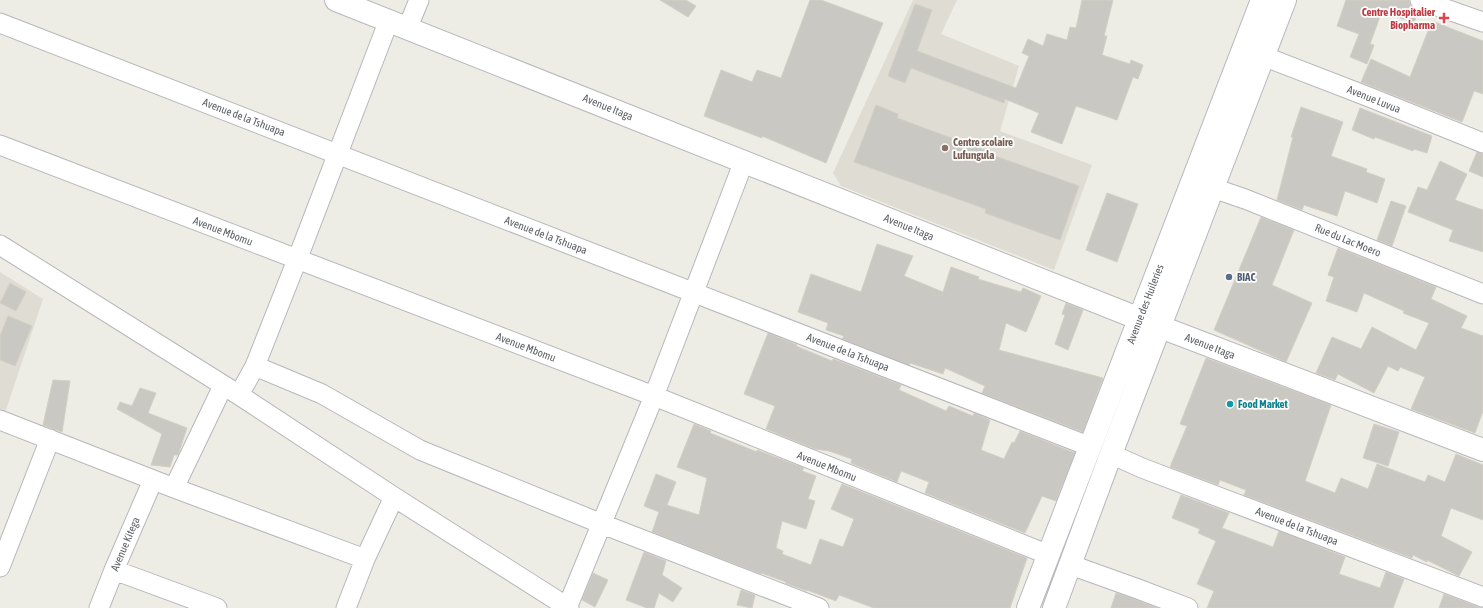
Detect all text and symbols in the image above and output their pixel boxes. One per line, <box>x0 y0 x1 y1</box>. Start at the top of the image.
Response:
place label: Centre Hospitalier Biopharma <box>1362 6 1436 31</box>
marker: Centre Hospitalier Biopharma <box>1438 12 1450 24</box>
street label: Avenue Luvua <box>1346 83 1402 115</box>
street label: Avenue Itaga <box>581 92 635 122</box>
street label: Avenue de la Tshuapa <box>201 96 287 138</box>
place label: Centre scolaire Lufungula <box>953 136 1013 161</box>
marker: Centre scolaire Lufungula <box>940 143 950 153</box>
street label: Avenue Itaga <box>882 212 936 242</box>
street label: Avenue Mbomu <box>191 214 255 248</box>
street label: Avenue de la Tshuapa <box>503 214 589 256</box>
street label: Rue du Lac Moero <box>1313 221 1383 259</box>
street label: Avenue des Huileries <box>1124 262 1166 345</box>
place label: BIAC <box>1237 271 1255 283</box>
marker: BIAC <box>1224 272 1234 282</box>
street label: Avenue Mbomu <box>494 330 558 364</box>
street label: Avenue de la Tshuapa <box>805 331 891 373</box>
street label: Avenue Itaga <box>1183 331 1237 361</box>
place label: Food Market <box>1238 398 1289 410</box>
marker: Food Market <box>1225 399 1235 409</box>
street label: Avenue Mbomu <box>796 449 858 483</box>
street label: Avenue de la Tshuapa <box>1254 505 1340 547</box>
street label: Avenue Kitega <box>108 515 142 573</box>

